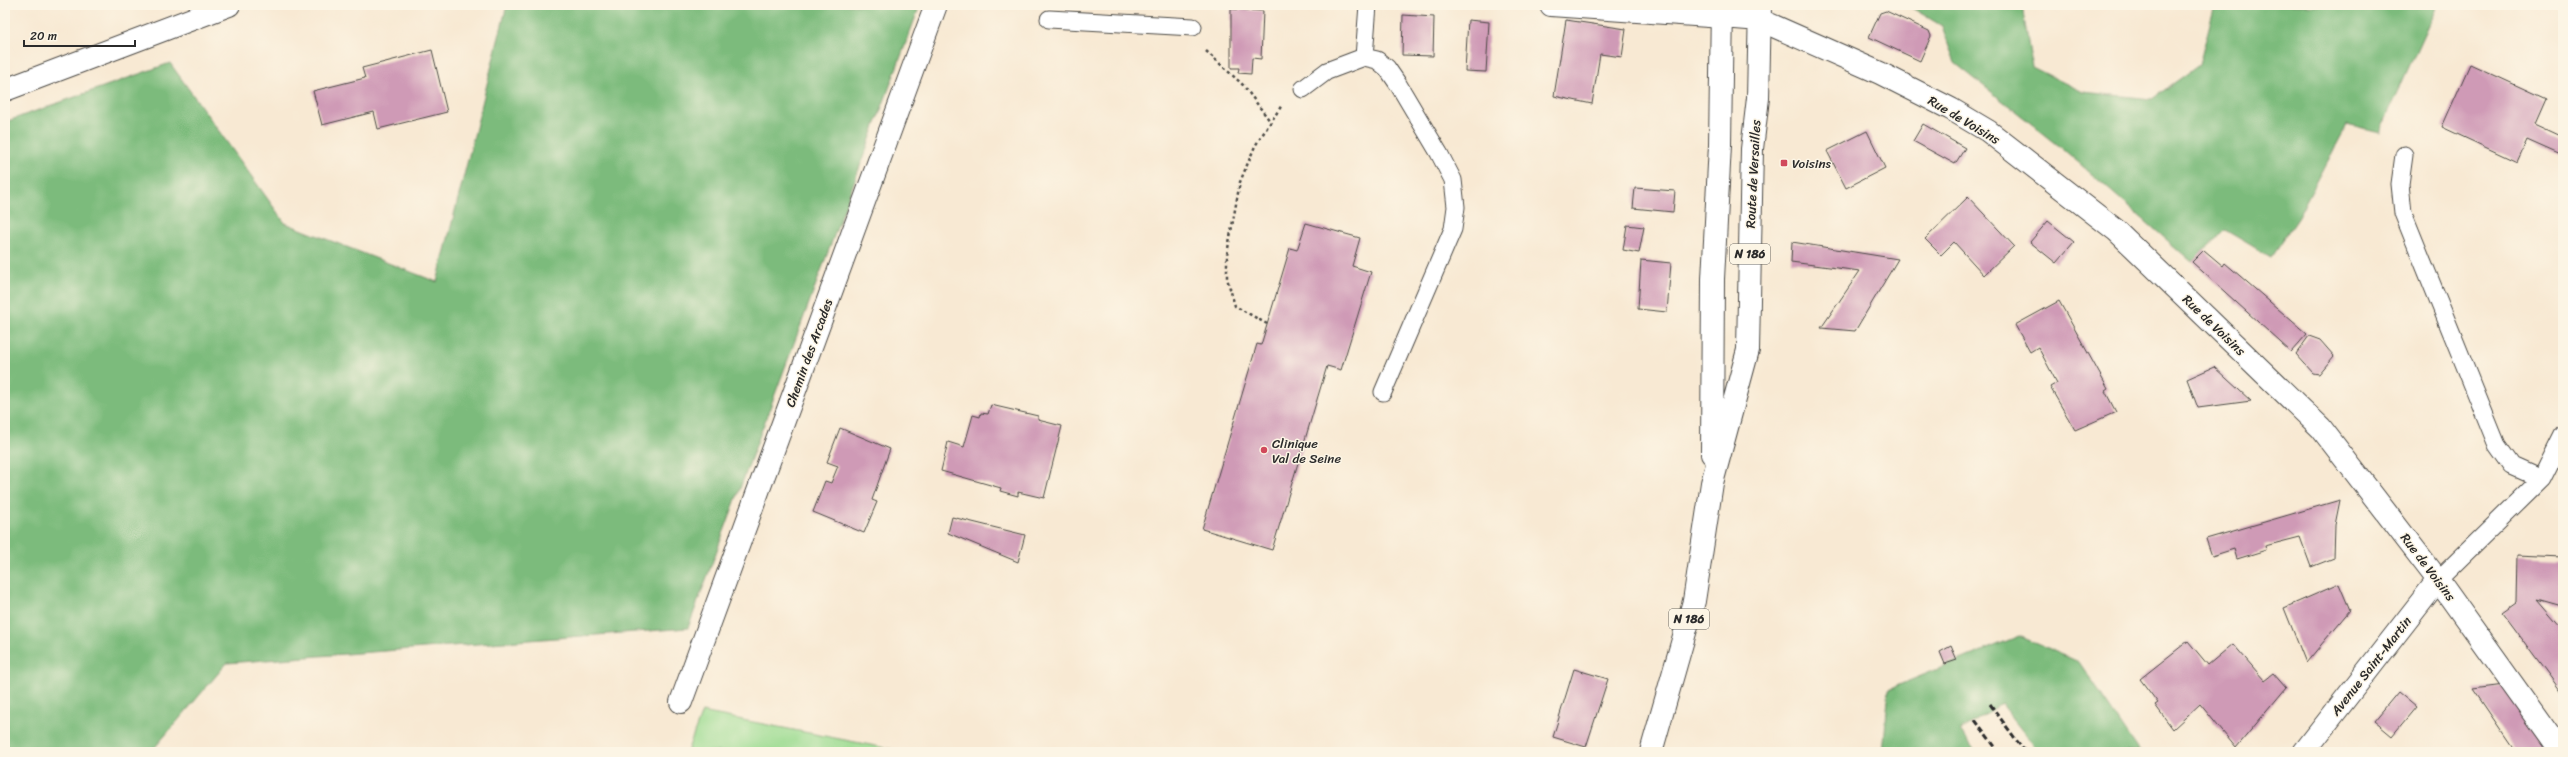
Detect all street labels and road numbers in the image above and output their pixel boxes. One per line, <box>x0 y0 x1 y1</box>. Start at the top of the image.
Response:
street label: Rue de Voisins <box>1923 89 2005 151</box>
street label: Route de Versailles <box>1739 118 1767 229</box>
road number: N 186 <box>1730 244 1770 264</box>
street label: Rue de Voisins <box>2177 289 2252 362</box>
street label: Chemin des Arcades <box>779 295 840 410</box>
street label: Rue de Voisins <box>2394 528 2462 607</box>
road number: N 186 <box>1669 609 1709 629</box>
street label: Avenue Saint-Martin <box>2324 611 2417 722</box>

